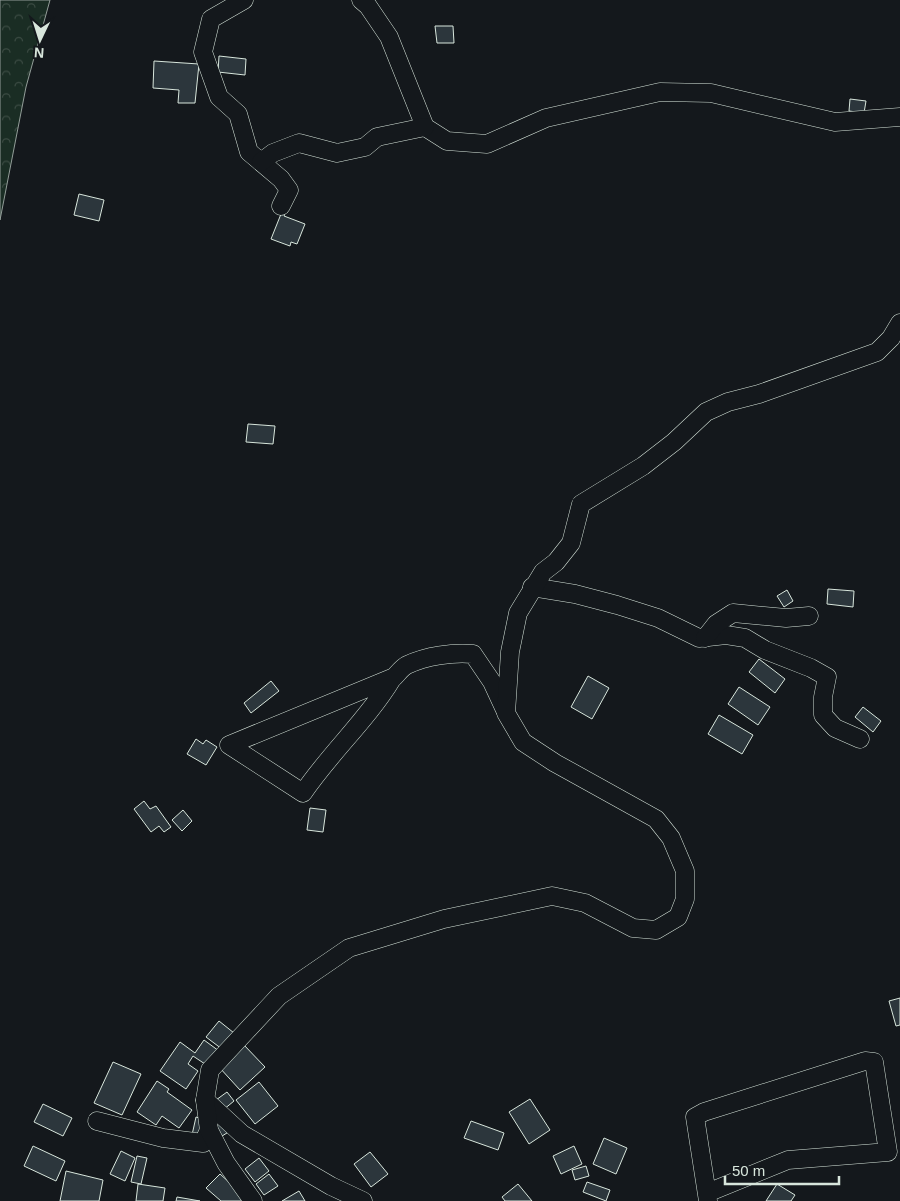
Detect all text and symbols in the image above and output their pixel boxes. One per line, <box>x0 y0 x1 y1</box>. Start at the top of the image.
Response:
north arrow <box>15 15 65 65</box>
text: N <box>33 45 45 61</box>
scale bar <box>725 1154 839 1186</box>
text: 50 m <box>732 1162 765 1179</box>

